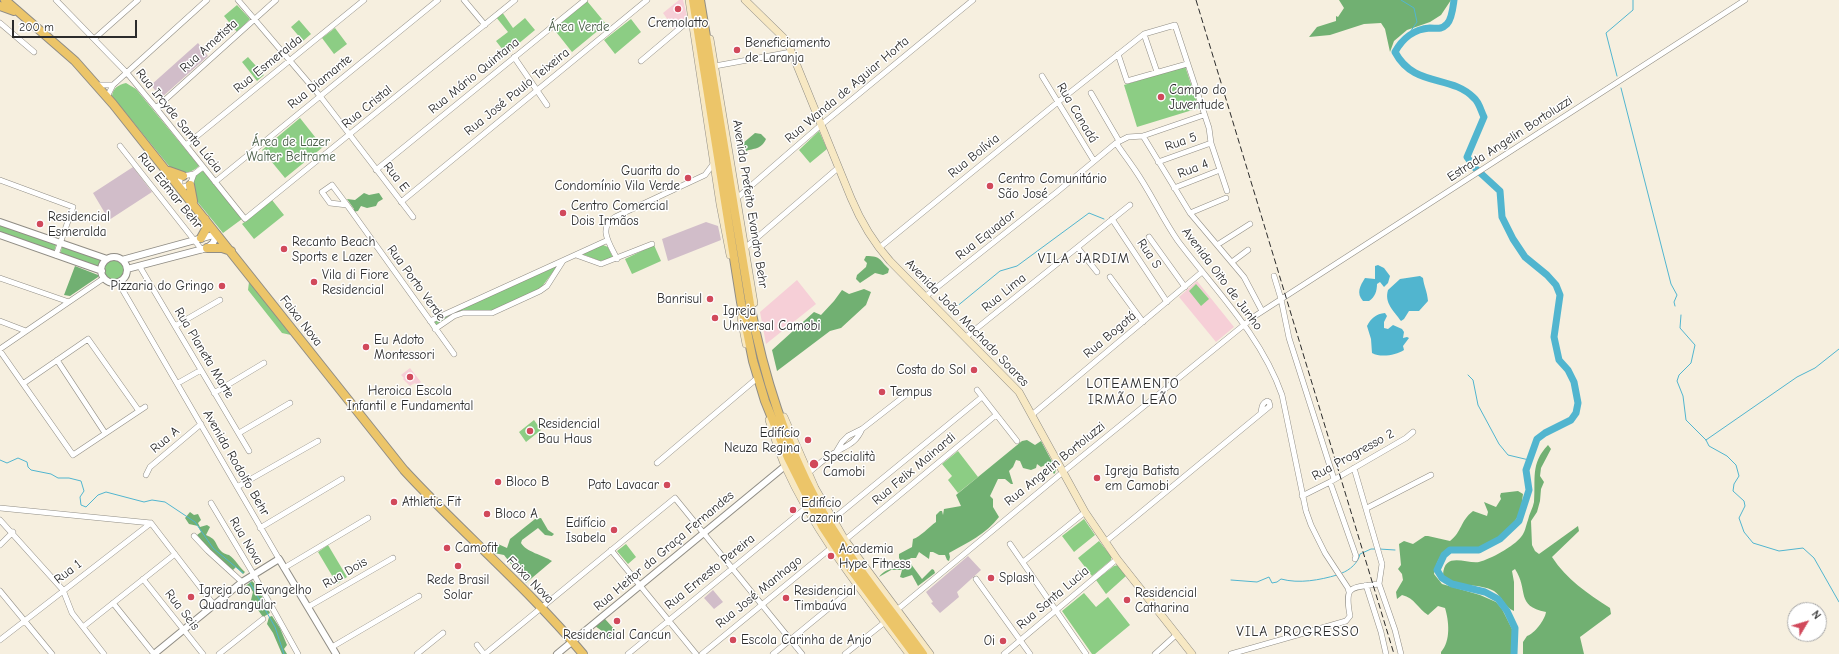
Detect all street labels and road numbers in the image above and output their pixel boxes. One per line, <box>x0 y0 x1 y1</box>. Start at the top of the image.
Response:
street label: Rua Ametista <box>177 16 241 76</box>
street label: Rua Esmeralda <box>230 32 306 96</box>
street label: Rua Wanda de Aguiar Horta <box>782 34 912 146</box>
street label: Rua Mário Quintana <box>425 35 523 117</box>
street label: Rua José Paulo Teixeira <box>461 45 573 139</box>
street label: Rua Diamante <box>285 51 355 113</box>
street label: Rua Ircyde Santa Lúcia <box>132 66 226 176</box>
street label: Rua Canadá <box>1053 80 1101 146</box>
street label: Rua Cristal <box>339 82 395 132</box>
street label: Estrada Angelin Bortoluzzi <box>1445 93 1575 185</box>
street label: Avenida Prefeito Evandro Behr <box>729 119 771 289</box>
street label: Rua 5 <box>1163 129 1199 155</box>
street label: Rua Bolívia <box>945 131 1003 181</box>
street label: Rua Edmar Behr <box>134 150 206 232</box>
street label: Rua 4 <box>1175 156 1211 182</box>
street label: Rua E <box>380 159 412 195</box>
street label: Rua Equador <box>953 207 1019 263</box>
street label: Avenida Oito de Junho <box>1178 225 1266 333</box>
street label: Rua S <box>1133 236 1165 272</box>
street label: Rua Porto Verde <box>383 242 449 324</box>
street label: Avenida João Machado Soares <box>902 256 1032 390</box>
street label: Rua Lima <box>979 270 1029 316</box>
street label: Faixa Nova <box>276 292 326 350</box>
street label: Rua Planeta Marte <box>171 305 237 401</box>
street label: Rua Bogotá <box>1080 308 1140 362</box>
street label: Avenida Rodolfo Behr <box>199 407 273 519</box>
street label: Rua Angelin Bortoluzzi <box>1002 419 1108 509</box>
street label: Rua A <box>147 423 183 457</box>
street label: Rua Progresso 2 <box>1309 426 1397 484</box>
street label: Rua Felix Mainardi <box>869 430 959 508</box>
street label: Rua Heitor da Graça Fernandes <box>591 488 737 614</box>
street label: Rua Nova <box>226 514 266 568</box>
street label: Rua Ernesto Pereira <box>662 531 758 613</box>
street label: Rua José Manhago <box>713 552 805 632</box>
street label: Faixa Nova <box>503 553 557 607</box>
street label: Rua Dois <box>320 554 370 592</box>
street label: Rua 1 <box>51 556 85 588</box>
street label: Rua Santa Lucia <box>1014 563 1092 633</box>
street label: Rua Seis <box>161 586 203 634</box>

